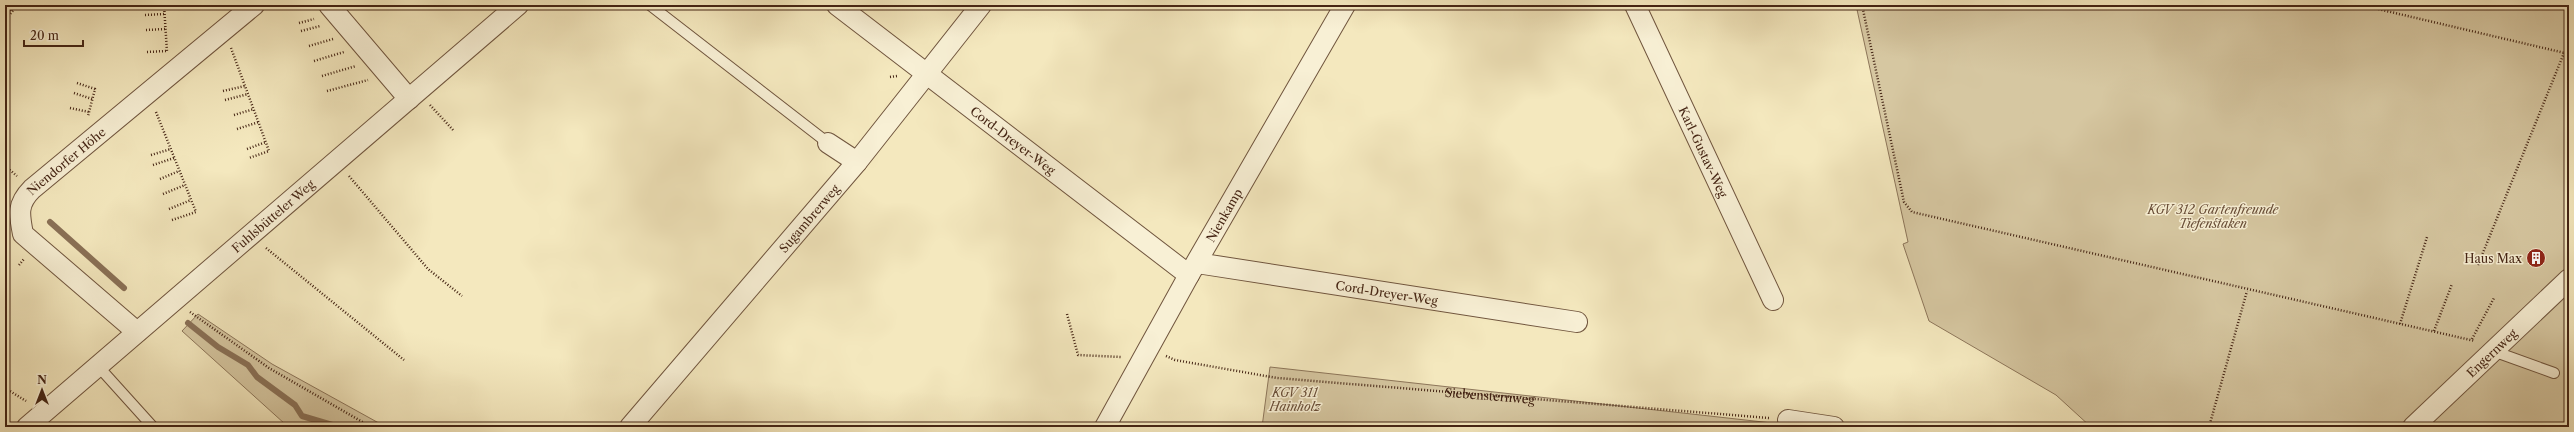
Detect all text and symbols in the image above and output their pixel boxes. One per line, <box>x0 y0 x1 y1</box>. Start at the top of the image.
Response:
scale bar <box>24 22 83 48</box>
text: 20 m <box>30 28 59 43</box>
street label: Cord-Dreyer-Weg <box>968 103 1059 178</box>
street label: Karl-Gustav-Weg <box>1676 104 1732 200</box>
street label: Niendorfer Höhe <box>23 124 109 198</box>
street label: Fuhlsbütteler Weg <box>228 176 318 255</box>
street label: Sugambrerweg <box>776 180 843 255</box>
street label: Nienkamp <box>1202 186 1245 244</box>
park label: KGV 312 Gartenfreunde Tiefenstaken <box>2147 202 2280 231</box>
building icon: Haus Max <box>2525 247 2547 269</box>
place label: Haus Max <box>2464 251 2522 266</box>
street label: Cord-Dreyer-Weg <box>1335 277 1439 308</box>
street label: Engernweg <box>2463 325 2520 380</box>
north arrow <box>22 370 62 410</box>
text: N <box>37 373 47 387</box>
street label: Siebensternweg <box>1444 384 1536 406</box>
park label: KGV 311 Hainholz <box>1268 385 1321 414</box>

